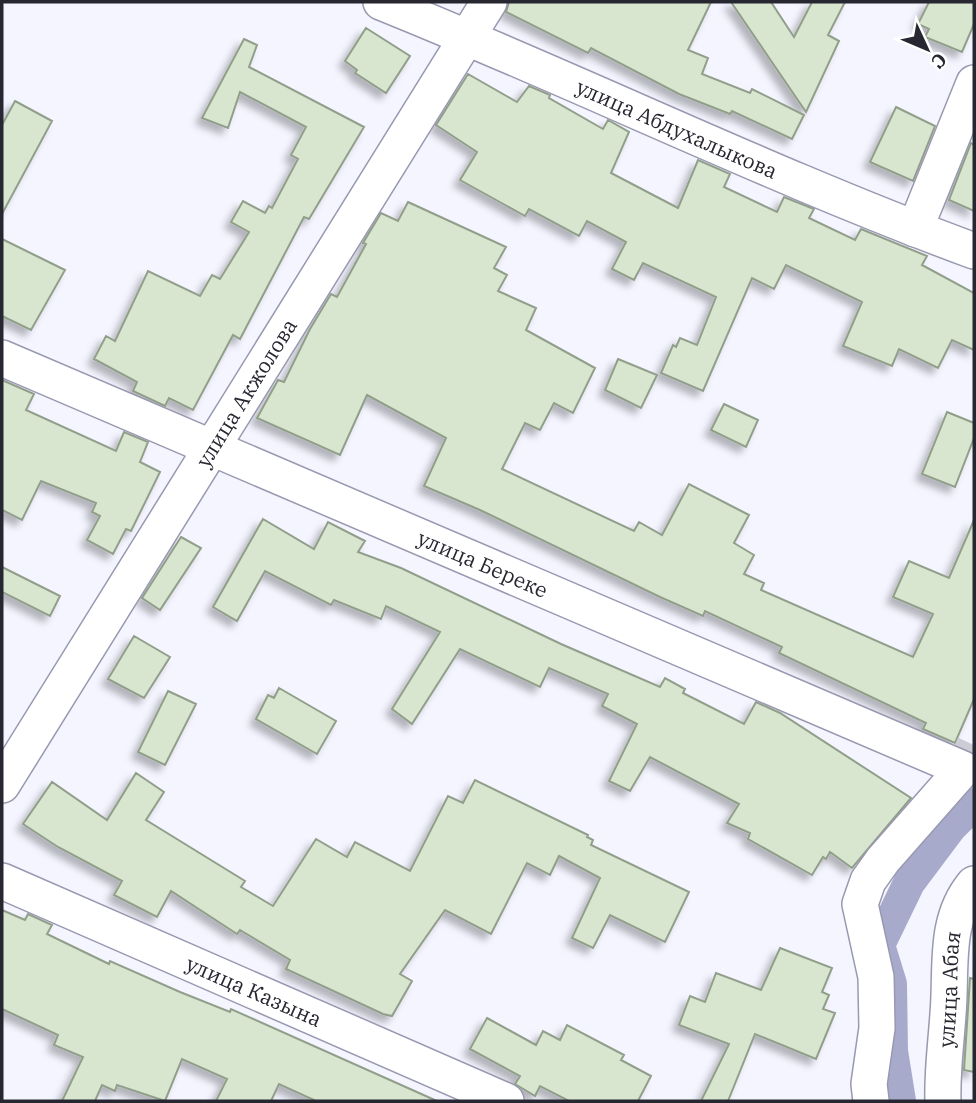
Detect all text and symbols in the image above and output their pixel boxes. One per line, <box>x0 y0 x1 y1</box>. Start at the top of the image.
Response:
north arrow <box>892 14 962 84</box>
text: С <box>926 48 952 74</box>
street label: улица Абдухалыкова <box>572 72 782 185</box>
street label: улица Акжолова <box>189 313 303 472</box>
street label: улица Береке <box>413 523 552 604</box>
street label: улица Абая <box>931 929 967 1049</box>
street label: улица Казына <box>182 949 326 1033</box>

